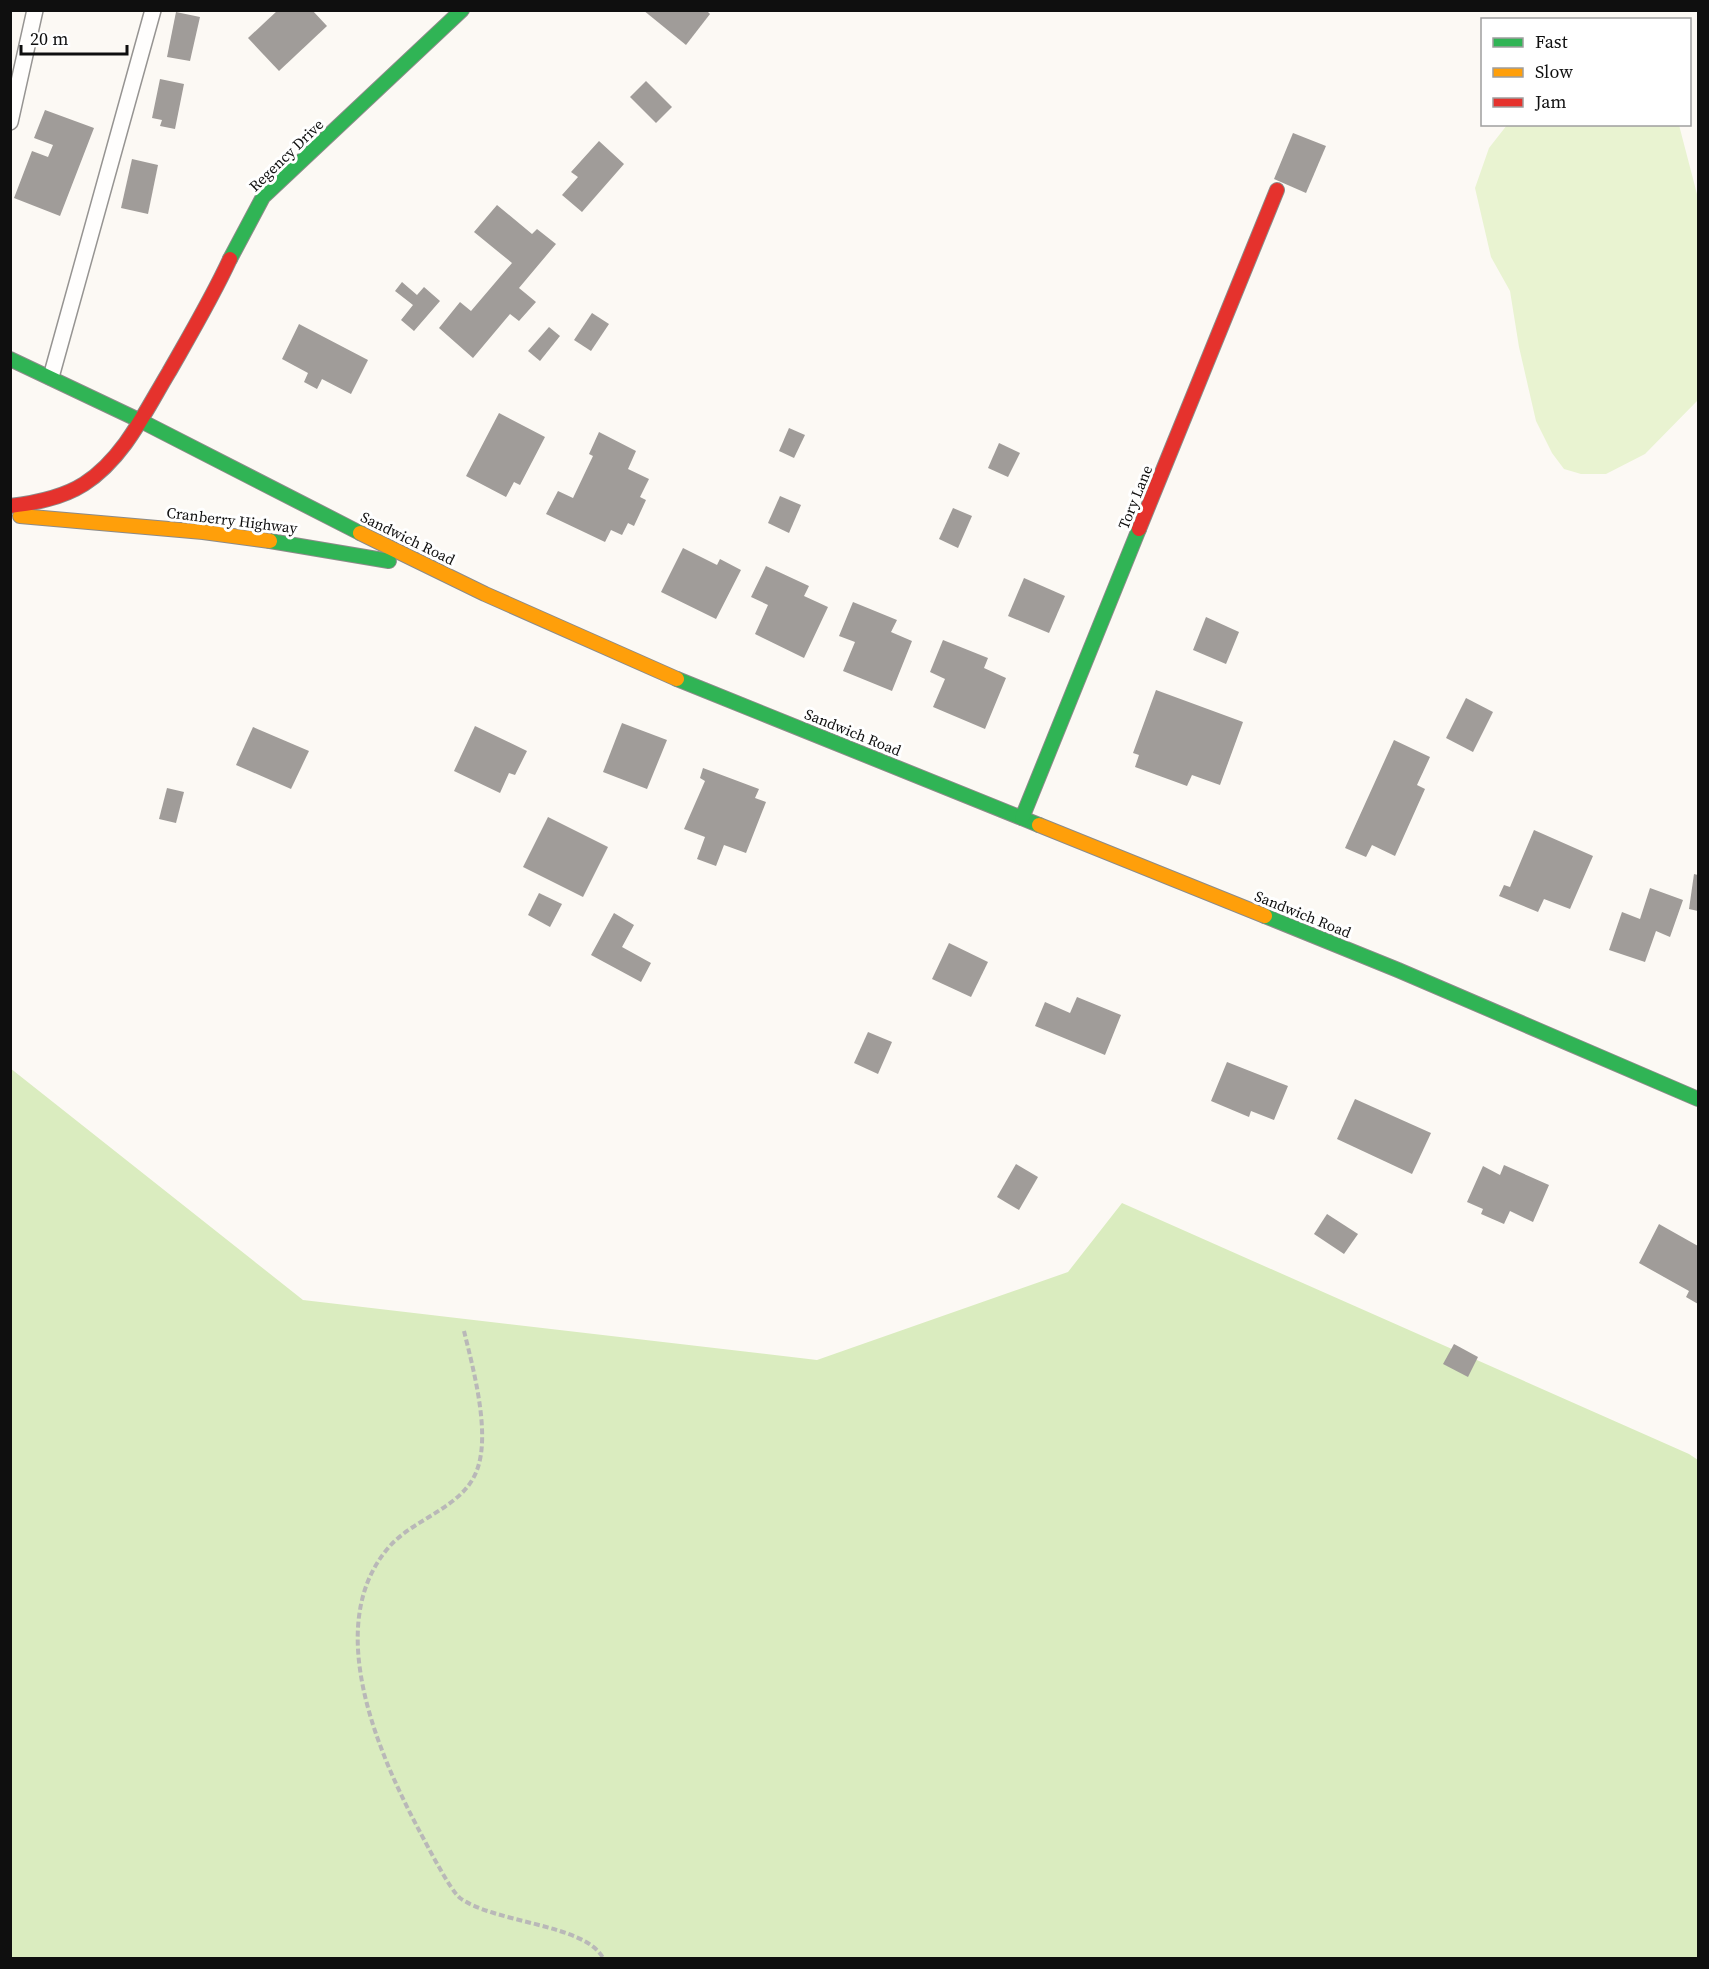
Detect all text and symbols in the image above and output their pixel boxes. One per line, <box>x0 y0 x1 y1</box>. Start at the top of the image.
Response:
scale bar <box>21 18 128 56</box>
legend <box>1481 18 1691 126</box>
text: 20 m <box>30 26 68 51</box>
text: Fast <box>1535 29 1568 54</box>
text: Slow <box>1535 59 1573 84</box>
text: Jam <box>1534 89 1567 114</box>
street label: Regency Drive <box>244 114 328 196</box>
street label: Tory Lane <box>1113 462 1157 532</box>
street label: Cranberry Highway <box>165 502 299 538</box>
street label: Sandwich Road <box>357 506 459 570</box>
street label: Sandwich Road <box>802 703 905 761</box>
street label: Sandwich Road <box>1252 885 1355 943</box>

